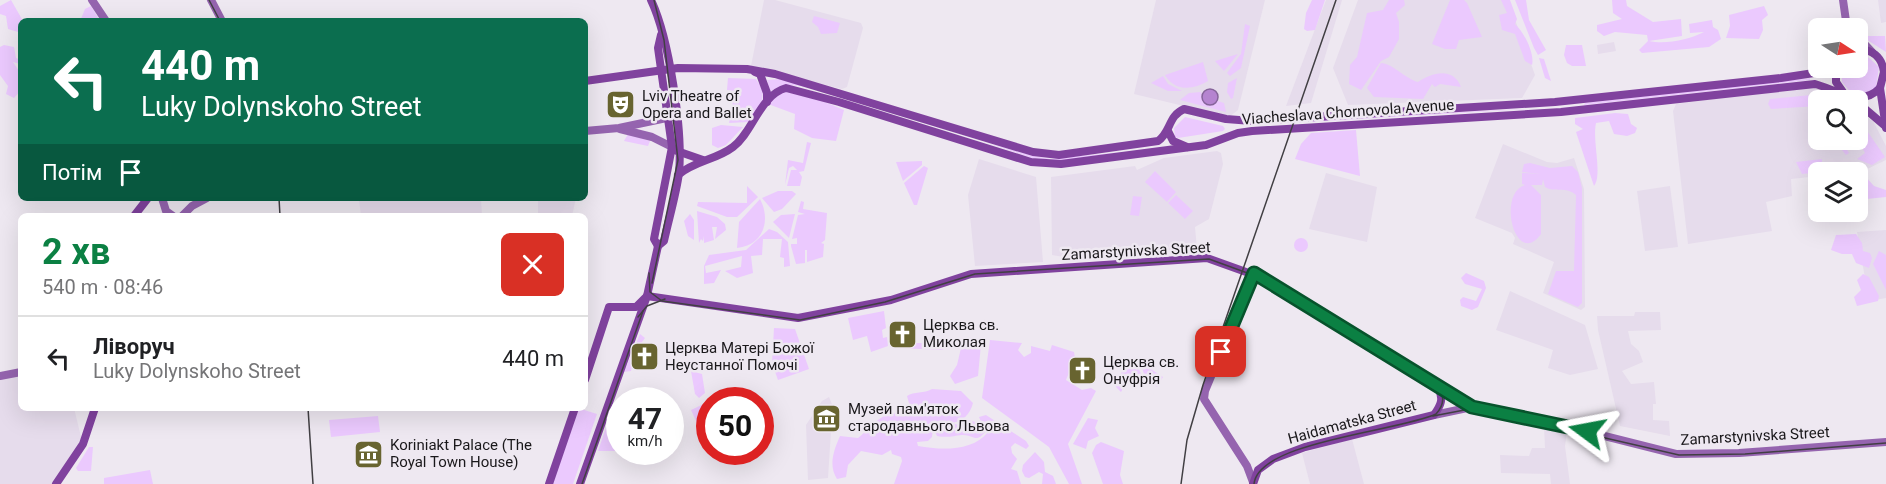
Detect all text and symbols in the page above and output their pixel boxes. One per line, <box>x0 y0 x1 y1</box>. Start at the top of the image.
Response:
north arrow <box>1808 18 1868 78</box>
map controls <box>1808 18 1868 222</box>
text: 440 m <box>141 41 260 90</box>
icon: left <box>42 42 120 120</box>
place label: Lviv Theatre of Opera and Ballet <box>642 87 752 122</box>
theatre icon: Lviv Theatre of Opera and Ballet <box>605 89 637 121</box>
button: search <box>1808 90 1868 150</box>
text: Luky Dolynskoho Street <box>141 91 422 123</box>
street label: Viacheslava Chornovola Avenue <box>1241 96 1455 128</box>
icon: arrive <box>114 156 147 189</box>
text: Потім <box>42 160 102 185</box>
button: layers <box>1808 162 1868 222</box>
text: 2 хв <box>42 231 110 273</box>
button: close <box>501 233 564 296</box>
street label: Zamarstynivska Street <box>1061 238 1211 264</box>
text: 540 m · 08:46 <box>42 275 163 299</box>
place label: Церква св. Миколая <box>923 316 999 351</box>
church icon: Церква св. Миколая <box>886 318 918 350</box>
pin <box>1195 326 1246 377</box>
text: Ліворуч <box>93 334 175 359</box>
icon: arrive <box>1204 335 1237 368</box>
place label: Церква Матері Божої Неустанної Помочі <box>665 339 815 374</box>
church icon: Церква Матері Божої Неустанної Помочі <box>628 341 660 373</box>
icon: left <box>42 342 75 375</box>
text: 440 m <box>502 346 564 371</box>
place label: Церква св. Онуфрія <box>1103 353 1179 388</box>
church icon: Церква св. Онуфрія <box>1066 355 1098 387</box>
text: Luky Dolynskoho Street <box>93 359 301 383</box>
speed limit sign: 50 <box>696 387 774 465</box>
street label: Haidamatska Street <box>1286 396 1418 448</box>
position arrow <box>1555 399 1619 463</box>
place label: Музей пам'яток стародавнього Львова <box>848 400 1010 435</box>
text: 47 <box>628 401 662 436</box>
museum icon: Музей пам'яток стародавнього Львова <box>811 402 843 434</box>
street label: Zamarstynivska Street <box>1680 423 1830 449</box>
text: km/h <box>627 432 663 450</box>
place label: Koriniakt Palace (The Royal Town House) <box>390 436 532 471</box>
museum icon: Koriniakt Palace (The Royal Town House) <box>353 438 385 470</box>

